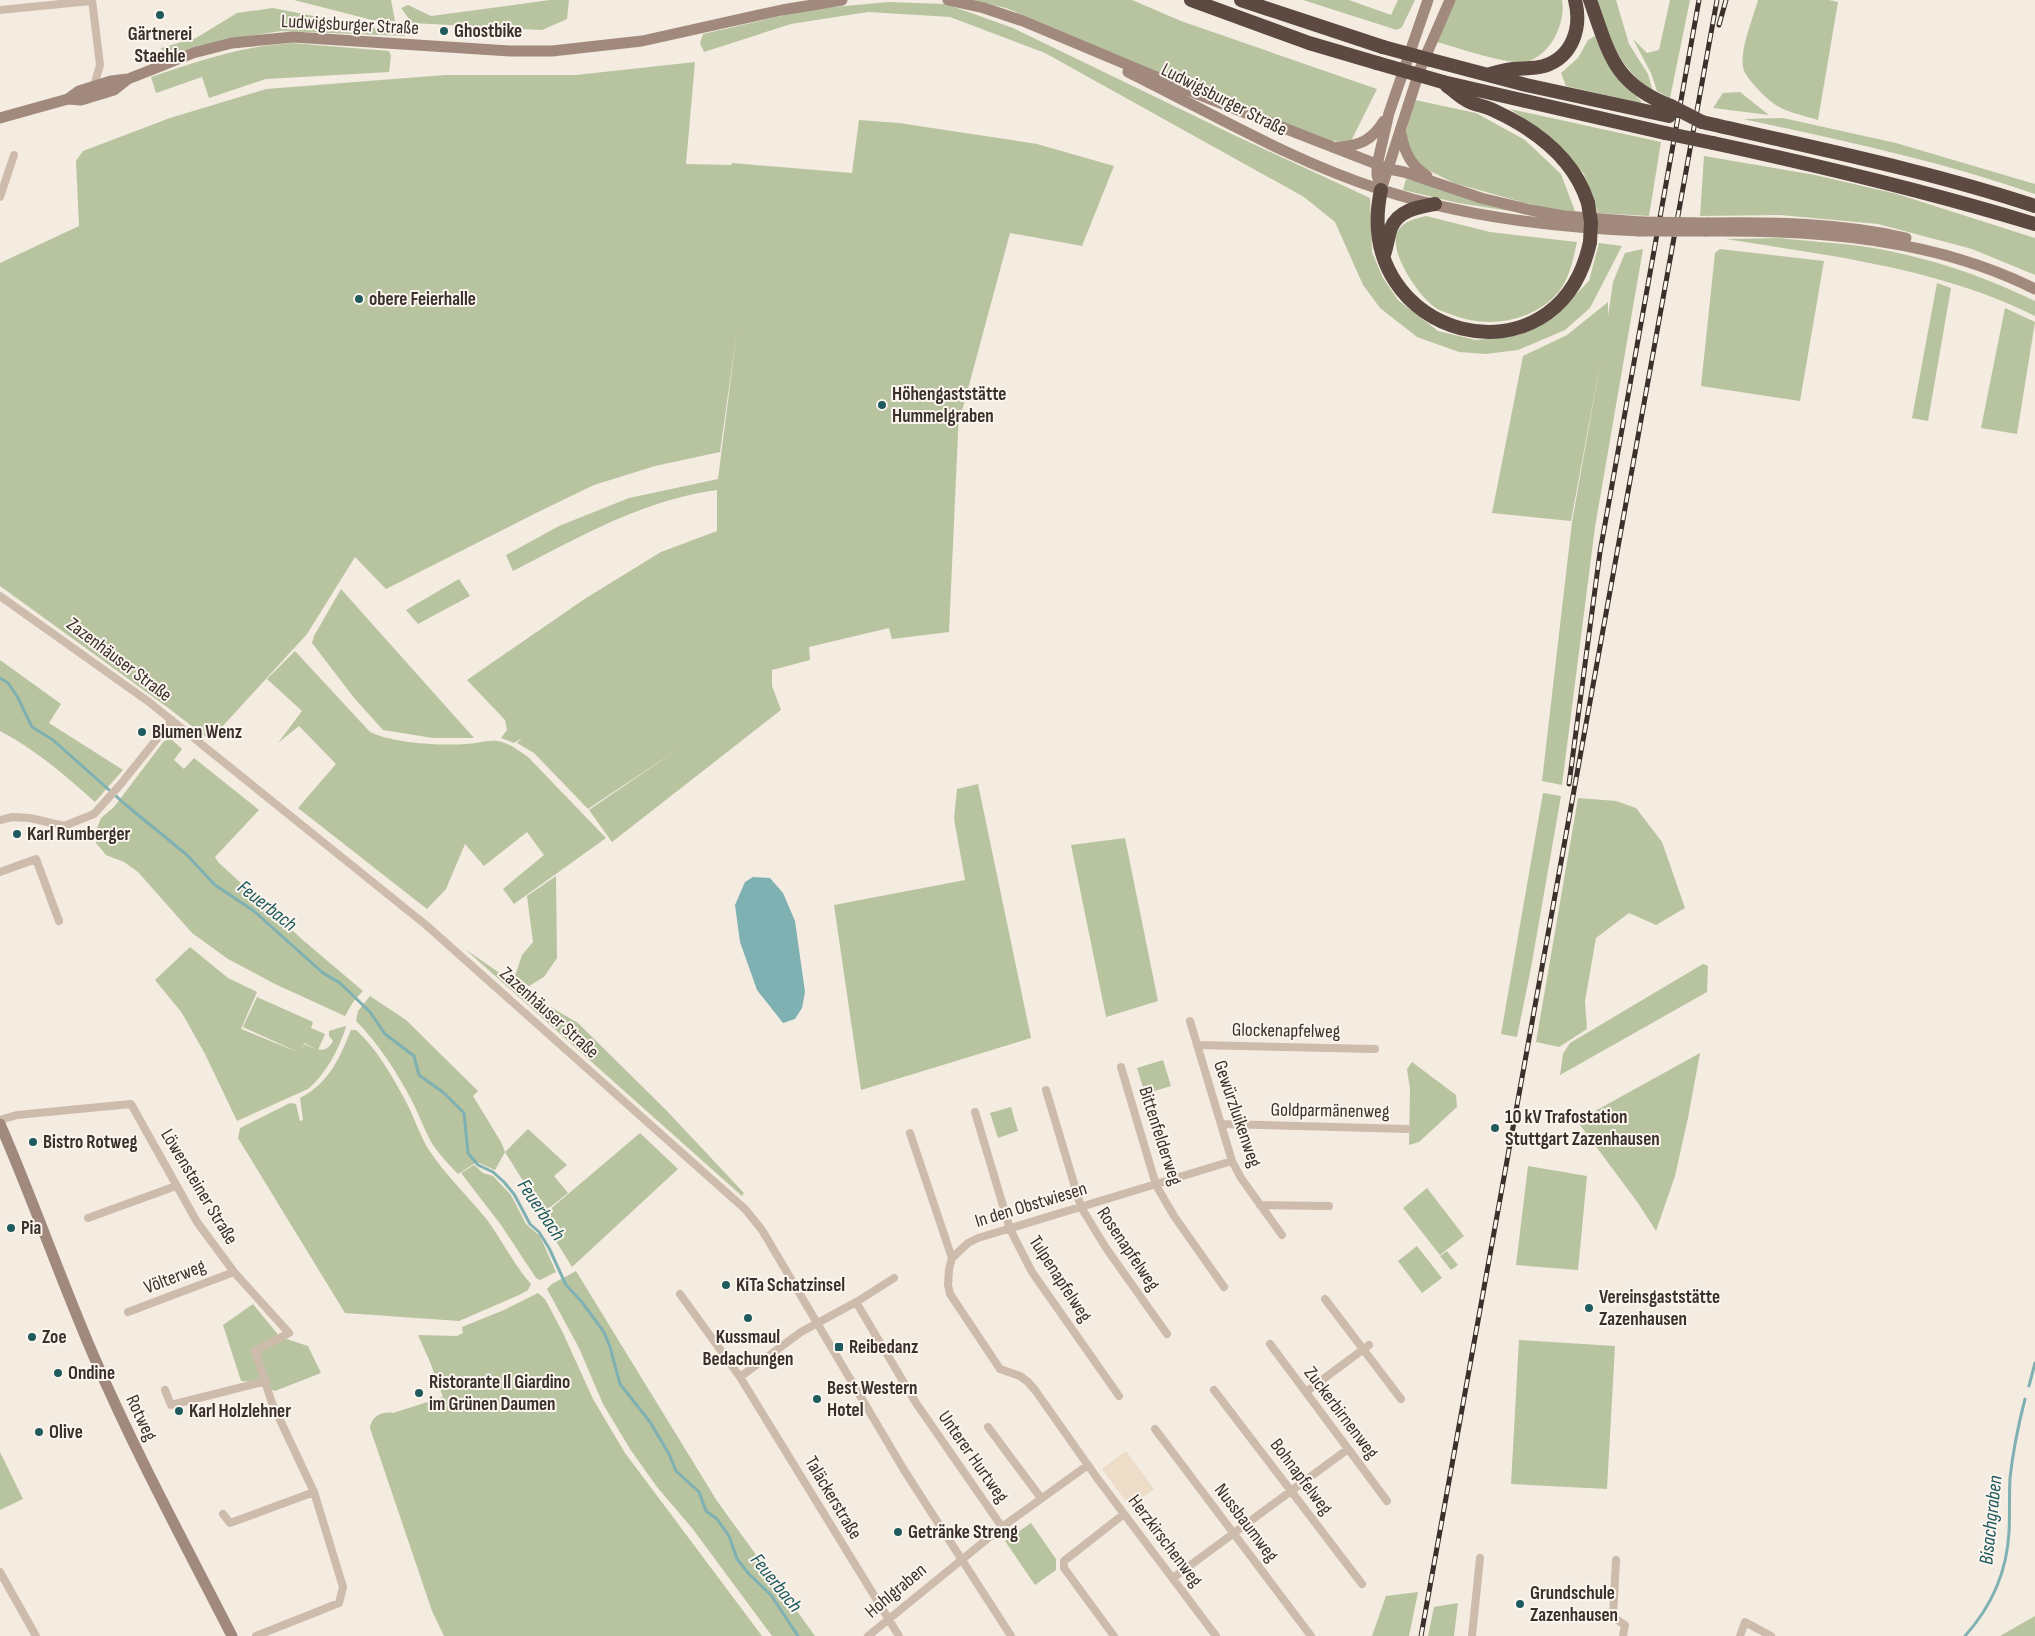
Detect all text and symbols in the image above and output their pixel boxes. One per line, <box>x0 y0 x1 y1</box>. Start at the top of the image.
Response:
marker: Gärtnerei Staehle <box>154 9 166 21</box>
street label: Ludwigsburger Straße <box>281 10 419 40</box>
place label: Ghostbike <box>454 20 522 43</box>
place label: Gärtnerei Staehle <box>128 23 192 68</box>
marker: Ghostbike <box>438 25 450 37</box>
street label: Ludwigsburger Straße <box>1157 58 1291 142</box>
place label: obere Feierhalle <box>369 288 476 311</box>
marker: obere Feierhalle <box>353 293 365 305</box>
place label: Höhengaststätte Hummelgraben <box>892 383 1006 428</box>
marker: Höhengaststätte Hummelgraben <box>876 399 888 411</box>
street label: Zazenhäuser Straße <box>62 613 176 707</box>
place label: Blumen Wenz <box>152 721 242 744</box>
marker: Blumen Wenz <box>136 726 148 738</box>
place label: Karl Rumberger <box>27 823 131 846</box>
marker: Karl Rumberger <box>11 828 23 840</box>
water label: Feuerbach <box>232 875 302 937</box>
street label: Zazenhäuser Straße <box>495 962 603 1064</box>
street label: Glockenapfelweg <box>1232 1019 1341 1043</box>
street label: Gewürzluikenweg <box>1208 1058 1266 1171</box>
street label: Bittenfelderweg <box>1133 1084 1187 1189</box>
street label: Goldparmänenweg <box>1270 1098 1390 1124</box>
place label: 10 kV Trafostation Stuttgart Zazenhausen <box>1505 1106 1660 1151</box>
marker: 10 kV Trafostation Stuttgart Zazenhausen <box>1489 1122 1501 1134</box>
street label: Löwensteiner Straße <box>155 1125 243 1249</box>
place label: Bistro Rotweg <box>43 1131 138 1154</box>
marker: Bistro Rotweg <box>27 1136 39 1148</box>
water label: Feuerbach <box>512 1175 570 1245</box>
street label: In den Obstwiesen <box>972 1177 1090 1233</box>
street label: Rosenapfelweg <box>1092 1203 1165 1296</box>
place label: Pia <box>21 1217 41 1240</box>
marker: Pia <box>5 1222 17 1234</box>
street label: Tulpenapfelweg <box>1023 1231 1097 1327</box>
street label: Völterweg <box>141 1255 209 1299</box>
place label: KiTa Schatzinsel <box>736 1274 845 1297</box>
marker: KiTa Schatzinsel <box>720 1279 732 1291</box>
place label: Vereinsgaststätte Zazenhausen <box>1599 1286 1720 1331</box>
marker: Vereinsgaststätte Zazenhausen <box>1583 1302 1595 1314</box>
marker: Kussmaul Bedachungen <box>742 1312 754 1324</box>
place label: Zoe <box>42 1326 67 1349</box>
place label: Kussmaul Bedachungen <box>703 1326 793 1371</box>
marker: Zoe <box>26 1331 38 1343</box>
place label: Reibedanz <box>849 1336 918 1359</box>
marker: Reibedanz <box>833 1341 845 1353</box>
place label: Ondine <box>68 1362 115 1385</box>
street label: Zuckerbirnenweg <box>1299 1362 1383 1464</box>
marker: Ondine <box>52 1367 64 1379</box>
place label: Ristorante Il Giardino im Grünen Daumen <box>429 1371 570 1416</box>
place label: Best Western Hotel <box>827 1377 918 1422</box>
marker: Ristorante Il Giardino im Grünen Daumen <box>413 1387 425 1399</box>
street label: Rotweg <box>120 1391 162 1445</box>
marker: Best Western Hotel <box>811 1393 823 1405</box>
place label: Karl Holzlehner <box>189 1400 291 1423</box>
marker: Karl Holzlehner <box>173 1405 185 1417</box>
street label: Unterer Hurtweg <box>933 1407 1013 1508</box>
place label: Olive <box>49 1421 83 1444</box>
marker: Olive <box>33 1426 45 1438</box>
street label: Bohnapfelweg <box>1265 1434 1337 1520</box>
street label: Taläckerstraße <box>799 1452 867 1544</box>
water label: Bisachgraben <box>1974 1474 2008 1566</box>
street label: Nussbaumweg <box>1209 1479 1283 1567</box>
street label: Herzkirschenweg <box>1123 1490 1207 1592</box>
place label: Getränke Streng <box>908 1521 1018 1544</box>
marker: Getränke Streng <box>892 1526 904 1538</box>
water label: Feuerbach <box>745 1549 807 1617</box>
street label: Hohlgraben <box>861 1559 931 1623</box>
place label: Grundschule Zazenhausen <box>1530 1582 1618 1627</box>
marker: Grundschule Zazenhausen <box>1514 1598 1526 1610</box>

